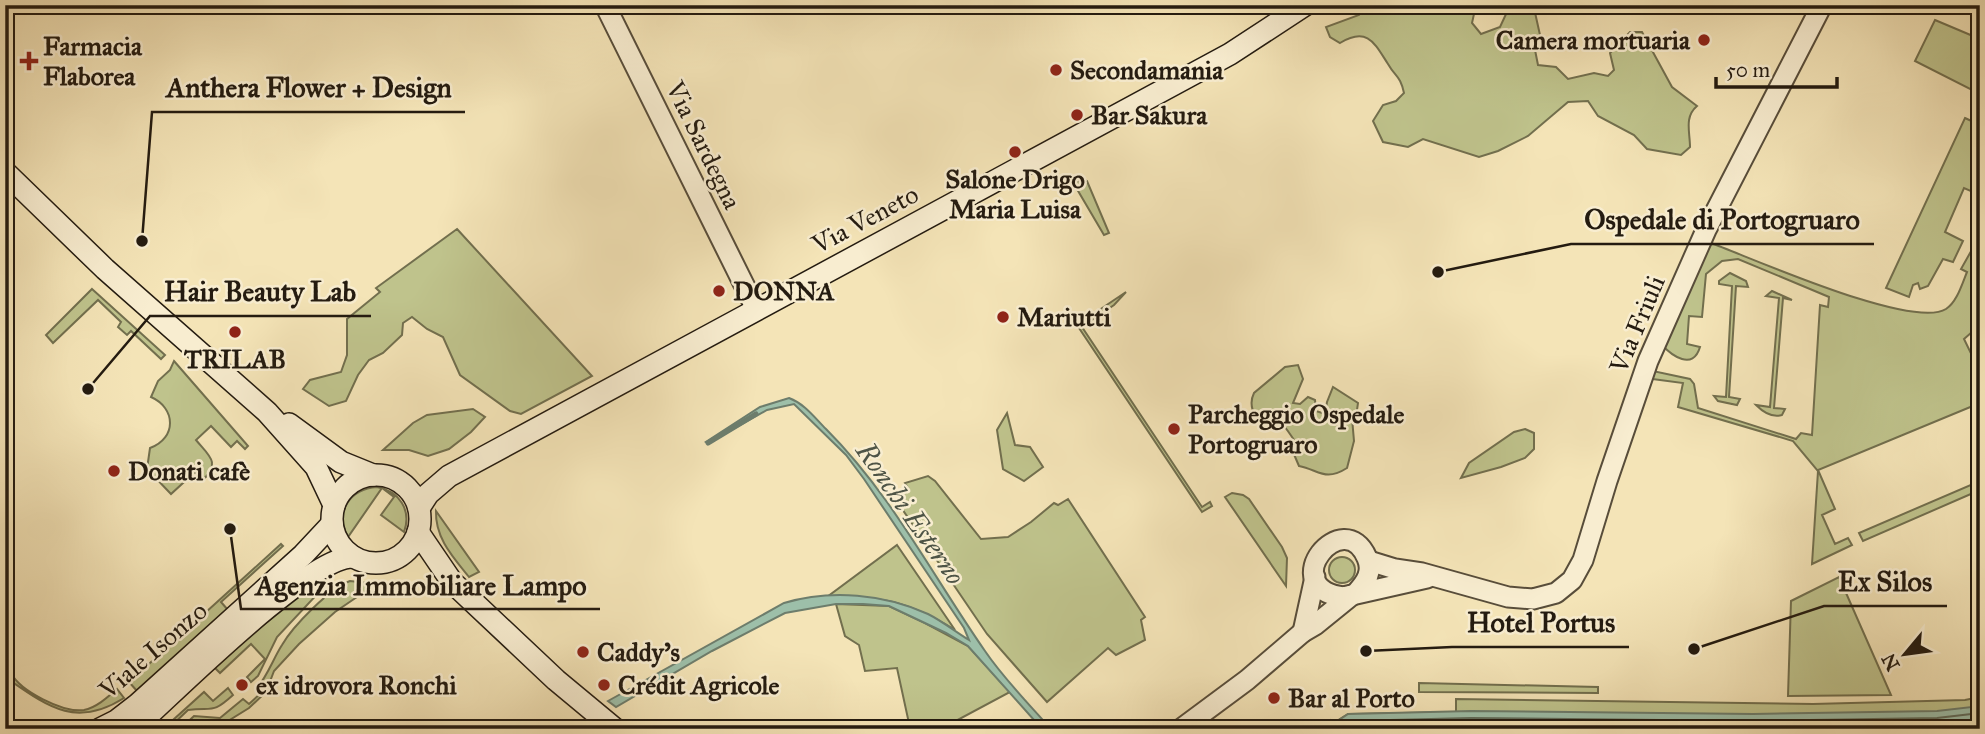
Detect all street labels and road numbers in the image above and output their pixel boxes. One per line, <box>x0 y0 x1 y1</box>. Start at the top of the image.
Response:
street label: Via Sardegna <box>659 75 749 214</box>
street label: Via Veneto <box>805 178 924 261</box>
street label: Via Friuli <box>1602 270 1672 379</box>
street label: Viale Isonzo <box>92 594 214 706</box>

